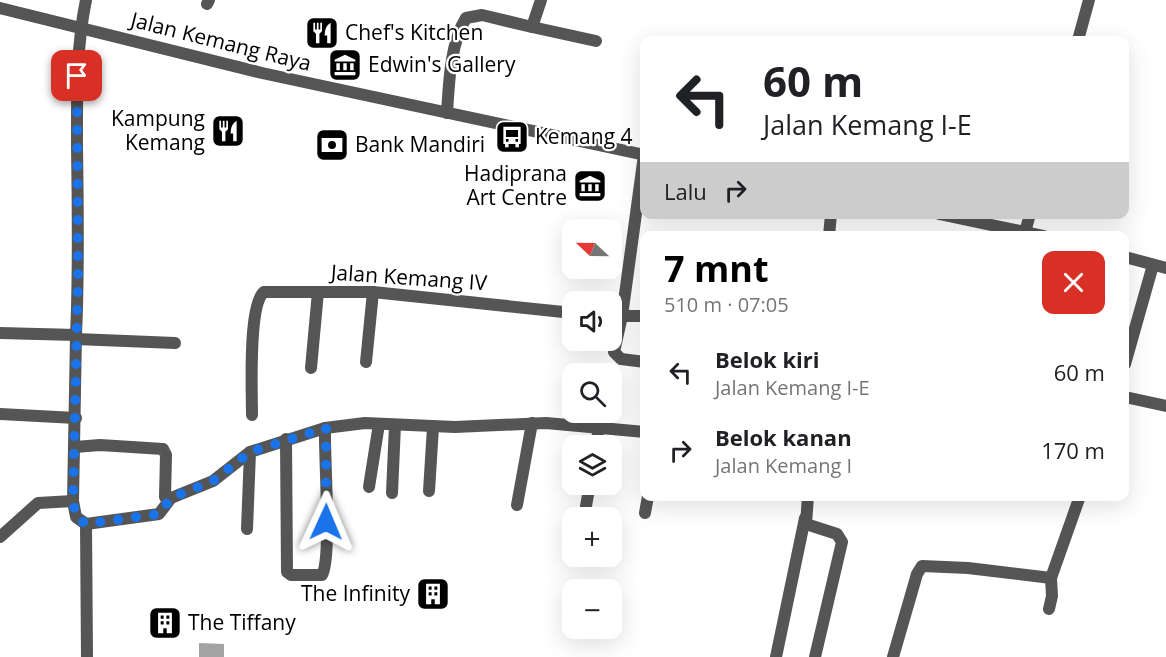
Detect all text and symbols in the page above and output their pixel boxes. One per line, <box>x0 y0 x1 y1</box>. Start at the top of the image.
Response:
street label: Jalan Kemang Raya <box>126 5 314 77</box>
restaurant icon: Chef's Kitchen <box>304 15 340 51</box>
place label: Chef's Kitchen <box>345 18 483 46</box>
museum icon: Edwin's Gallery <box>327 47 363 83</box>
pin <box>51 50 102 101</box>
place label: Edwin's Gallery <box>368 50 516 78</box>
text: 60 m <box>763 52 863 109</box>
icon: arrive <box>60 59 93 92</box>
icon: left <box>664 60 742 138</box>
place label: Kampung Kemang <box>111 104 205 156</box>
text: Jalan Kemang I-E <box>763 106 972 143</box>
restaurant icon: Kampung Kemang <box>210 113 246 149</box>
bus stop icon: Kemang 4 <box>494 119 530 155</box>
place label: Kemang 4 <box>535 122 633 150</box>
bank icon: Bank Mandiri <box>314 127 350 163</box>
place label: Bank Mandiri <box>355 130 485 158</box>
place label: Hadiprana Art Centre <box>464 159 567 211</box>
museum icon: Hadiprana Art Centre <box>572 168 608 204</box>
icon: right <box>719 174 752 207</box>
text: Lalu <box>664 176 707 206</box>
north arrow <box>562 219 622 279</box>
map controls <box>562 219 622 639</box>
text: 7 mnt <box>664 244 769 293</box>
button: close <box>1042 251 1105 314</box>
street label: Jalan Kemang IV <box>328 257 489 296</box>
button: sound <box>562 291 622 351</box>
text: 510 m · 07:05 <box>664 291 789 318</box>
text: Belok kiri <box>715 344 820 374</box>
icon: left <box>664 356 697 389</box>
text: 60 m <box>1054 357 1105 387</box>
button: search <box>562 363 622 423</box>
text: Jalan Kemang I-E <box>715 374 870 401</box>
text: Belok kanan <box>715 422 852 452</box>
icon: right <box>664 434 697 467</box>
button: layers <box>562 435 622 495</box>
text: 170 m <box>1041 435 1105 465</box>
text: Jalan Kemang I <box>715 452 852 479</box>
position arrow <box>294 490 358 554</box>
button: + <box>562 507 622 567</box>
building icon: The Infinity <box>415 576 451 612</box>
place label: The Infinity <box>301 579 410 607</box>
button: − <box>562 579 622 639</box>
building icon: The Tiffany <box>147 605 183 641</box>
place label: The Tiffany <box>188 608 296 636</box>

